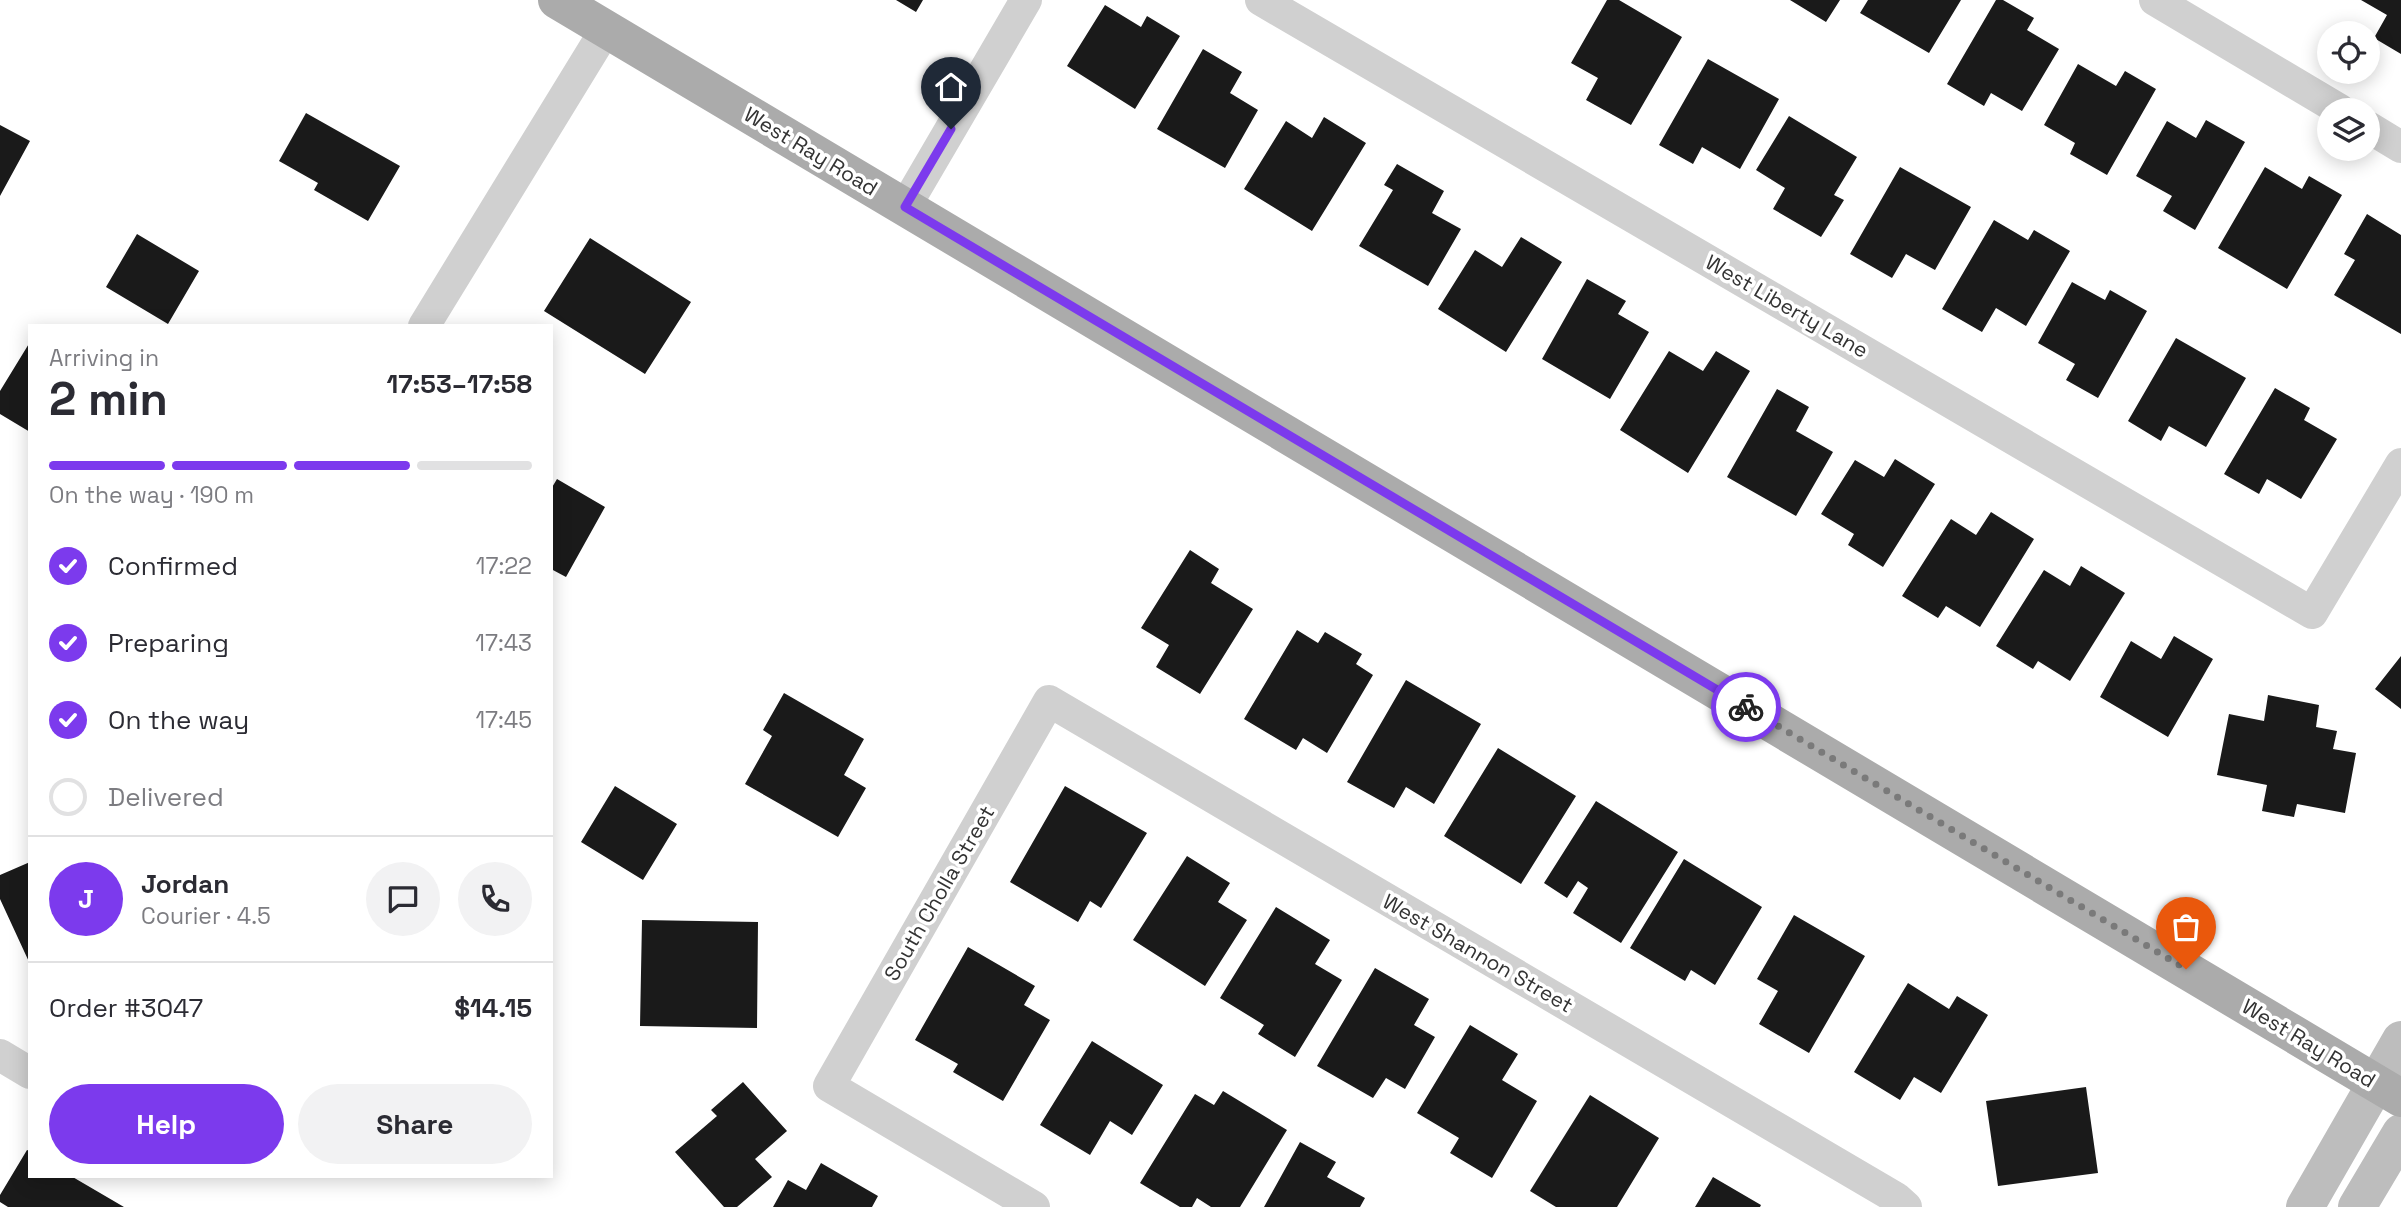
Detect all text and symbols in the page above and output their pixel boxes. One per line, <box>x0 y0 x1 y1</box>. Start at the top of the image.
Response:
map controls <box>2317 21 2380 161</box>
button: locate <box>2317 21 2380 84</box>
pin <box>921 57 981 129</box>
icon: home <box>932 68 970 106</box>
button: layers <box>2317 98 2380 161</box>
street label: West Ray Road <box>739 100 883 202</box>
street label: West Liberty Lane <box>1701 248 1873 364</box>
text: Arriving in <box>49 343 159 373</box>
text: 17:53–17:58 <box>386 367 532 401</box>
text: 2 min <box>49 370 168 428</box>
text: On the way · 190 m <box>49 480 254 510</box>
icon: check <box>49 547 87 585</box>
text: Confirmed <box>108 549 238 583</box>
text: 17:22 <box>476 551 532 581</box>
icon: check <box>49 624 87 662</box>
text: Preparing <box>108 626 229 660</box>
text: 17:43 <box>475 628 532 658</box>
courier <box>1711 672 1781 742</box>
icon: bike <box>1727 688 1765 726</box>
icon: check <box>49 701 87 739</box>
text: On the way <box>108 703 249 737</box>
text: 17:45 <box>475 705 532 735</box>
text: Delivered <box>108 780 224 814</box>
street label: South Cholla Street <box>878 801 1000 985</box>
button: chat <box>366 862 440 936</box>
button: phone <box>458 862 532 936</box>
text: Jordan <box>141 867 229 901</box>
text: J <box>78 882 94 916</box>
street label: West Shannon Street <box>1378 887 1578 1019</box>
pin <box>2156 897 2216 969</box>
text: Courier · 4.5 <box>141 901 271 931</box>
icon: bag <box>2167 908 2205 946</box>
text: Order #3047 <box>49 991 203 1025</box>
text: $14.15 <box>454 991 532 1025</box>
street label: West Ray Road <box>2237 992 2381 1094</box>
button: Help <box>49 1084 284 1164</box>
button: Share <box>298 1084 532 1164</box>

